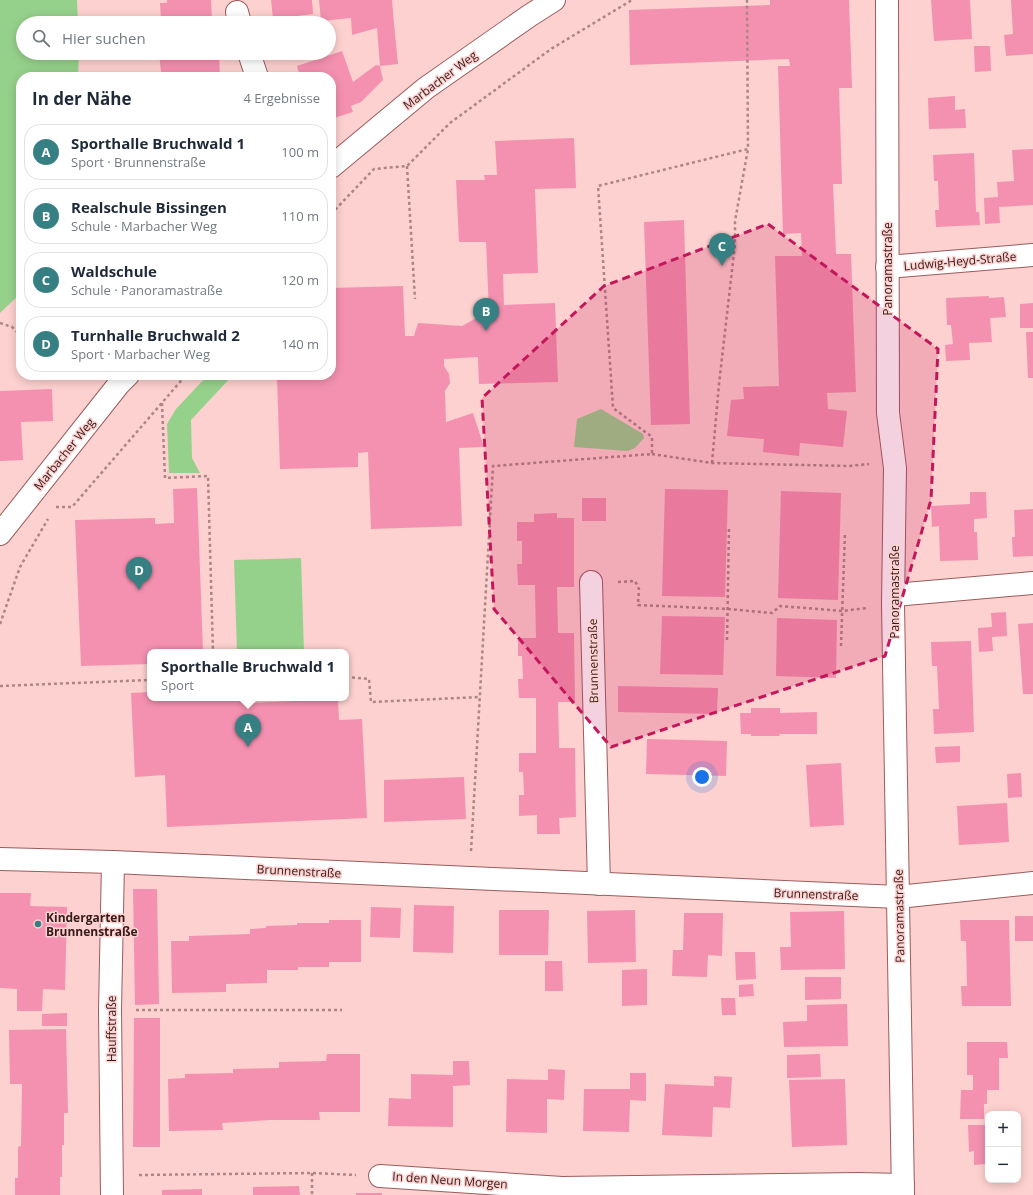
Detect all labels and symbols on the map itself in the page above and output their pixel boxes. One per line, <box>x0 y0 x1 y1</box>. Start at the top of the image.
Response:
street label: Marbacher Weg <box>400 46 481 113</box>
street label: Panoramastraße <box>879 222 896 316</box>
pin: C <box>709 233 735 266</box>
street label: Ludwig-Heyd-Straße <box>903 248 1017 274</box>
pin: B <box>473 298 499 331</box>
street label: Marbacher Weg <box>30 414 99 494</box>
street label: Panoramastraße <box>886 545 903 639</box>
pin: D <box>126 557 152 590</box>
street label: Brunnenstraße <box>584 618 602 703</box>
pin: A <box>235 714 261 747</box>
your location <box>692 767 712 787</box>
street label: Brunnenstraße <box>256 860 342 882</box>
street label: Panoramastraße <box>890 869 908 963</box>
street label: Brunnenstraße <box>773 884 859 904</box>
place label: Kindergarten Brunnenstraße <box>46 909 138 940</box>
marker: Kindergarten Brunnenstraße <box>33 919 43 929</box>
street label: Hauffstraße <box>103 995 120 1062</box>
street label: In den Neun Morgen <box>392 1167 508 1193</box>

